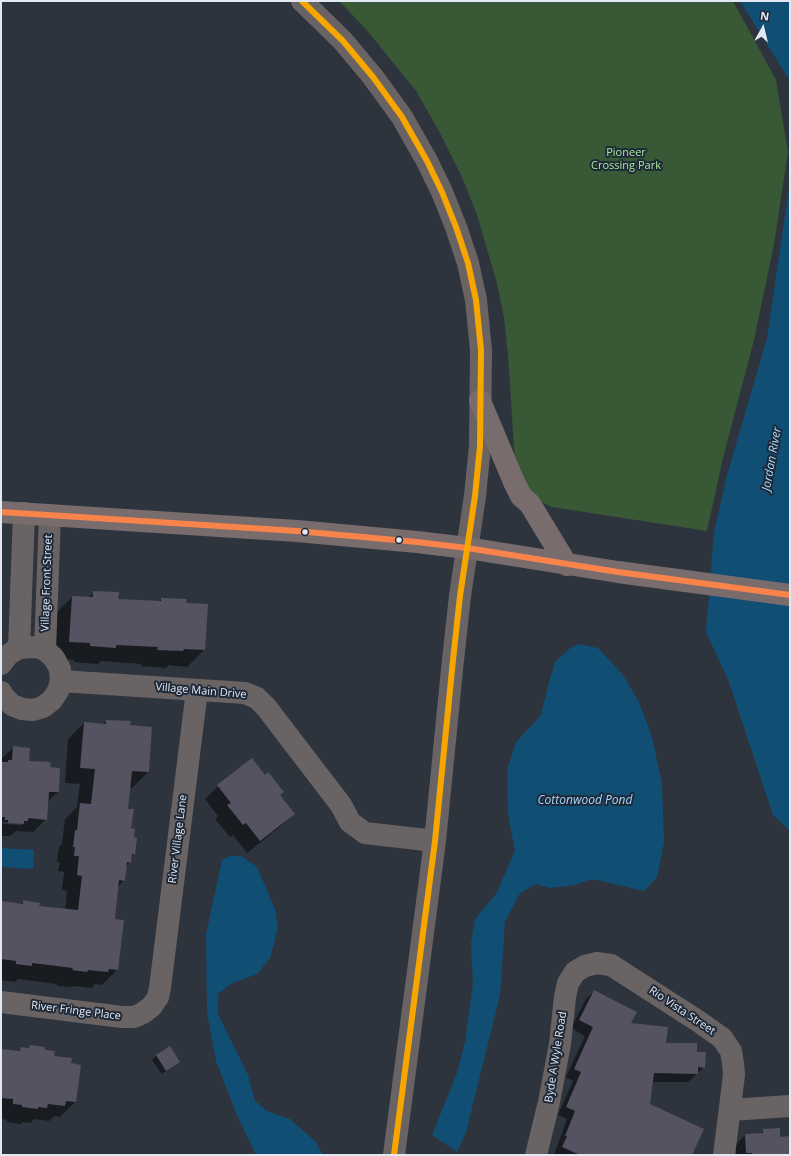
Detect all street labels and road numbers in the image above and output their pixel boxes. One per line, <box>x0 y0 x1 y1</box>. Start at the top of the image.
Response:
street label: Village Front Street <box>39 534 55 632</box>
street label: Village Main Drive <box>155 680 247 702</box>
street label: River Village Lane <box>166 794 190 884</box>
street label: Rio Vista Street <box>646 984 718 1038</box>
street label: River Fringe Place <box>30 999 122 1023</box>
street label: Byde A Wyle Road <box>542 1011 570 1103</box>

